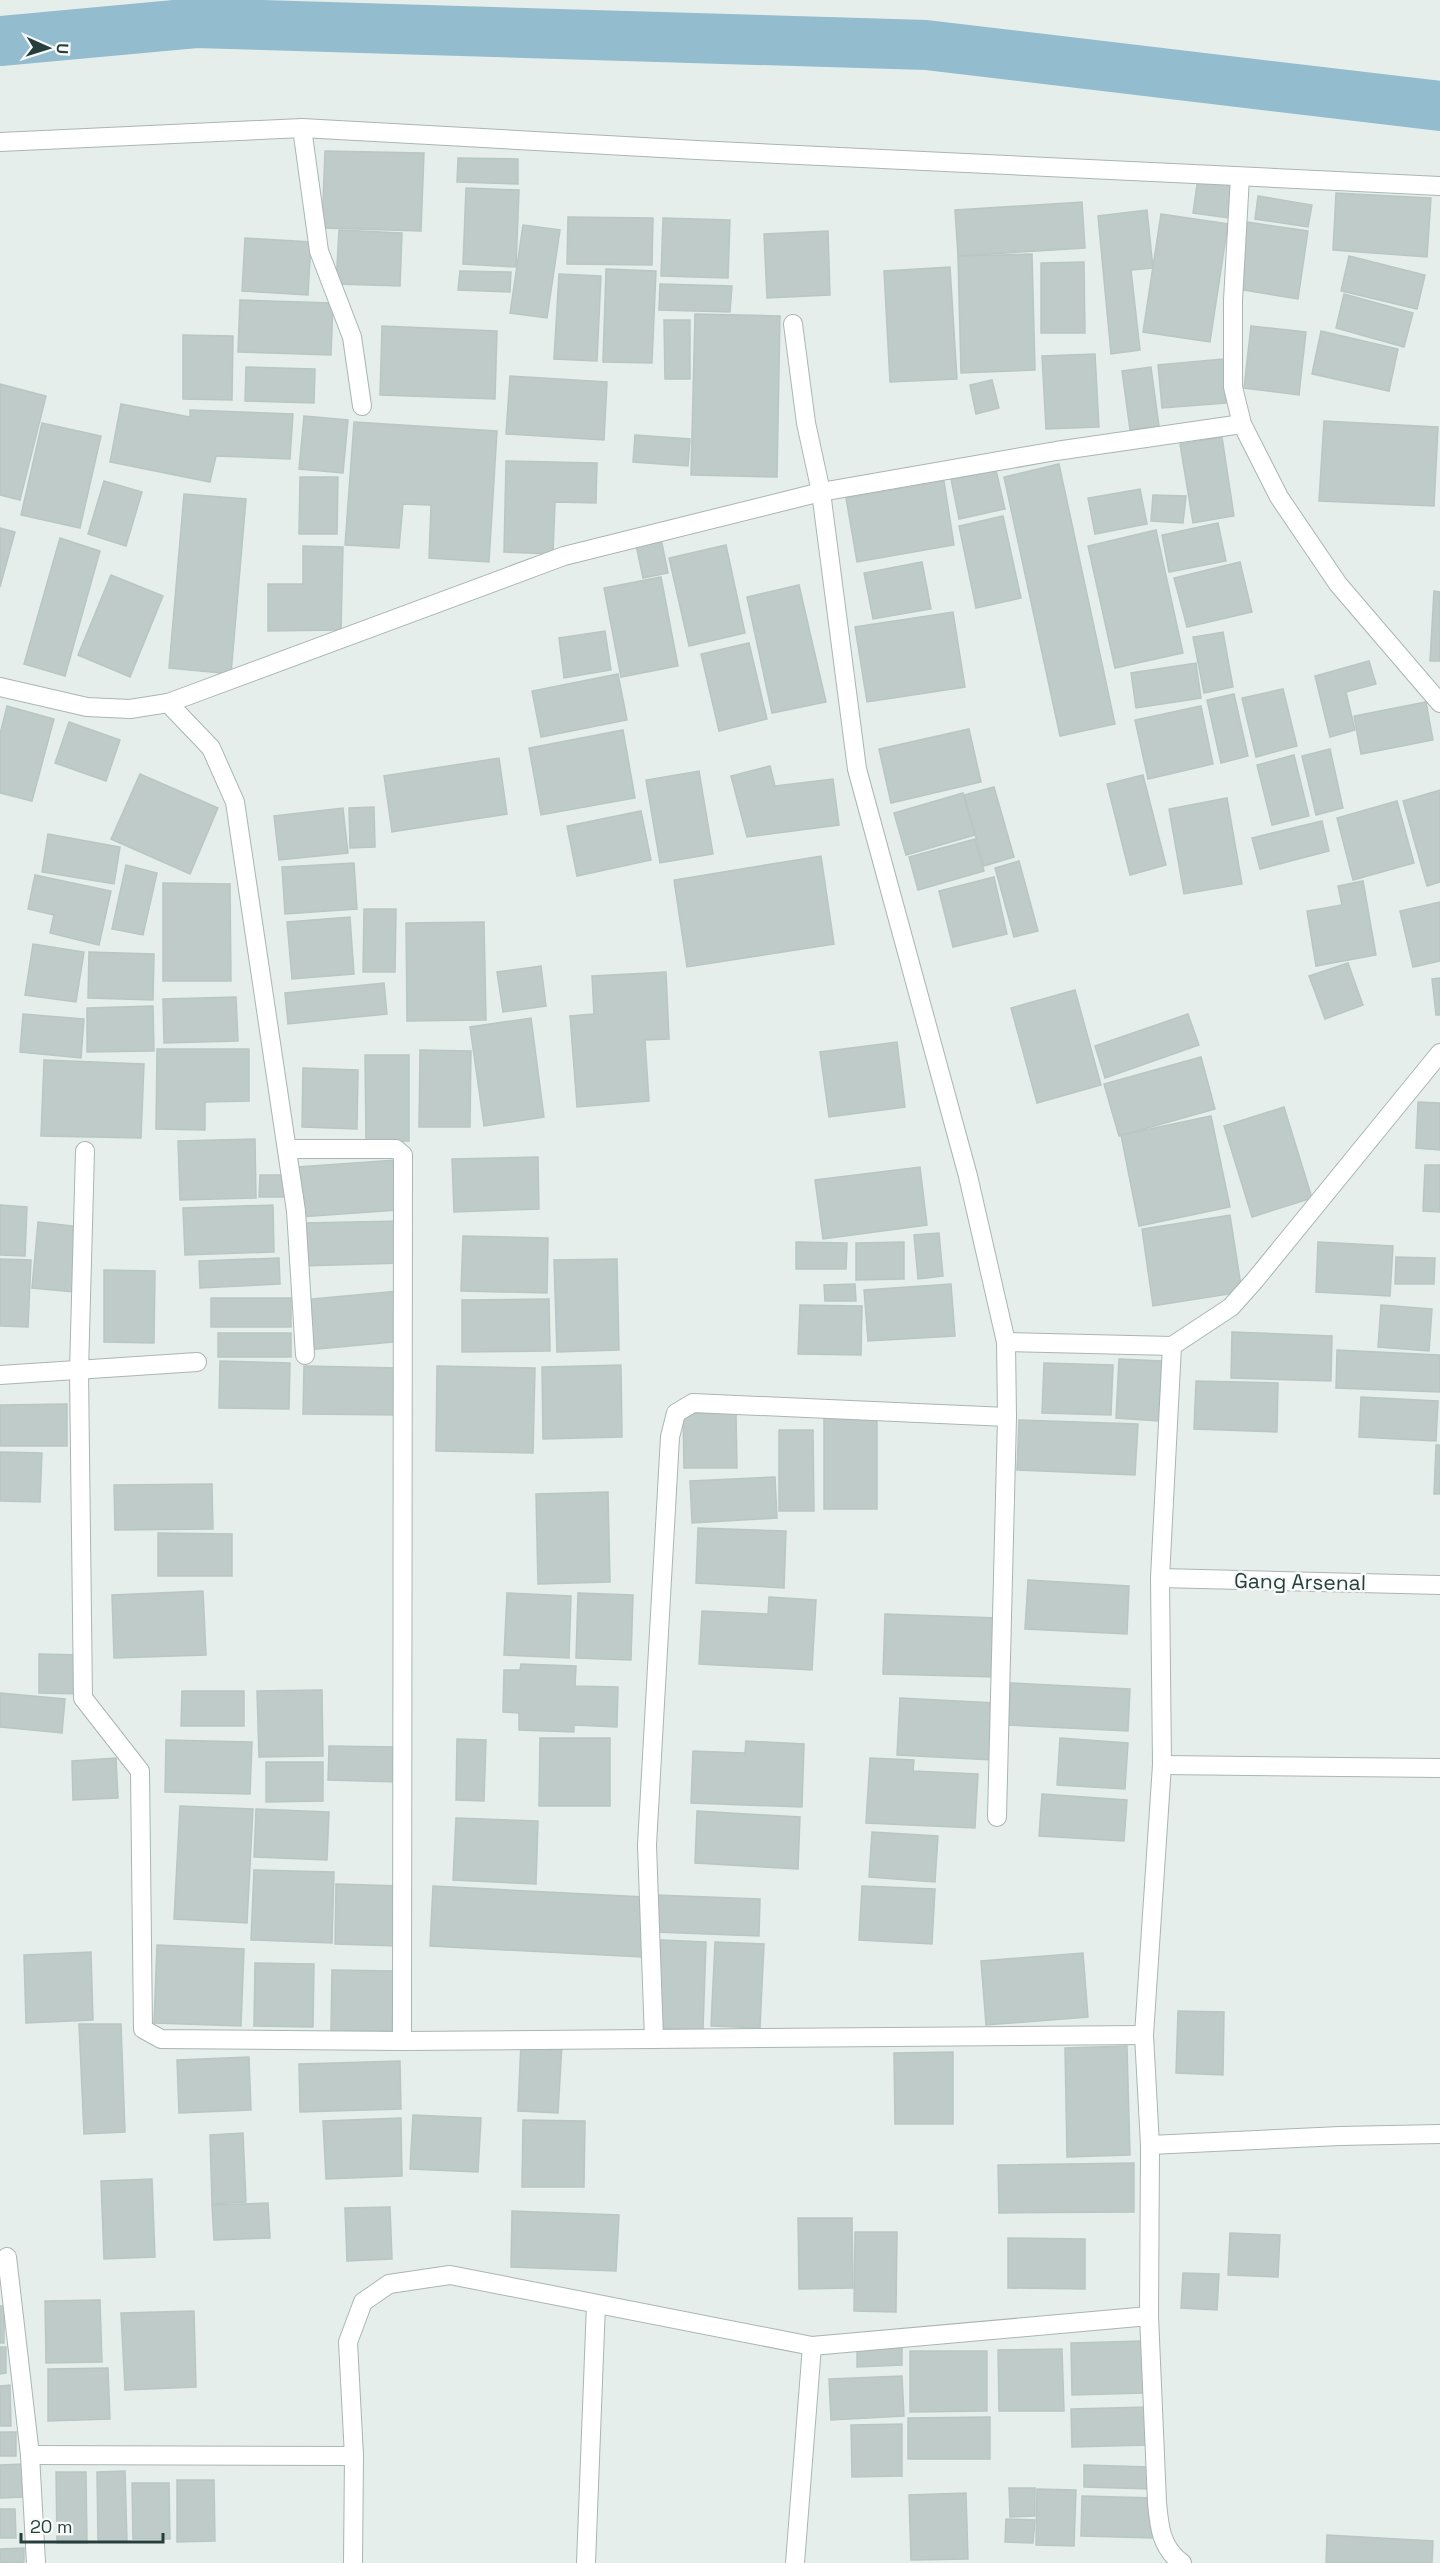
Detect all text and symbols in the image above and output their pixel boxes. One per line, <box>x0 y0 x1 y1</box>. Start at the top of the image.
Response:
north arrow <box>18 18 78 78</box>
text: U <box>52 43 73 55</box>
street label: Gang Arsenal <box>1234 1567 1366 1596</box>
scale bar <box>21 2506 164 2544</box>
text: 20 m <box>30 2515 73 2538</box>

